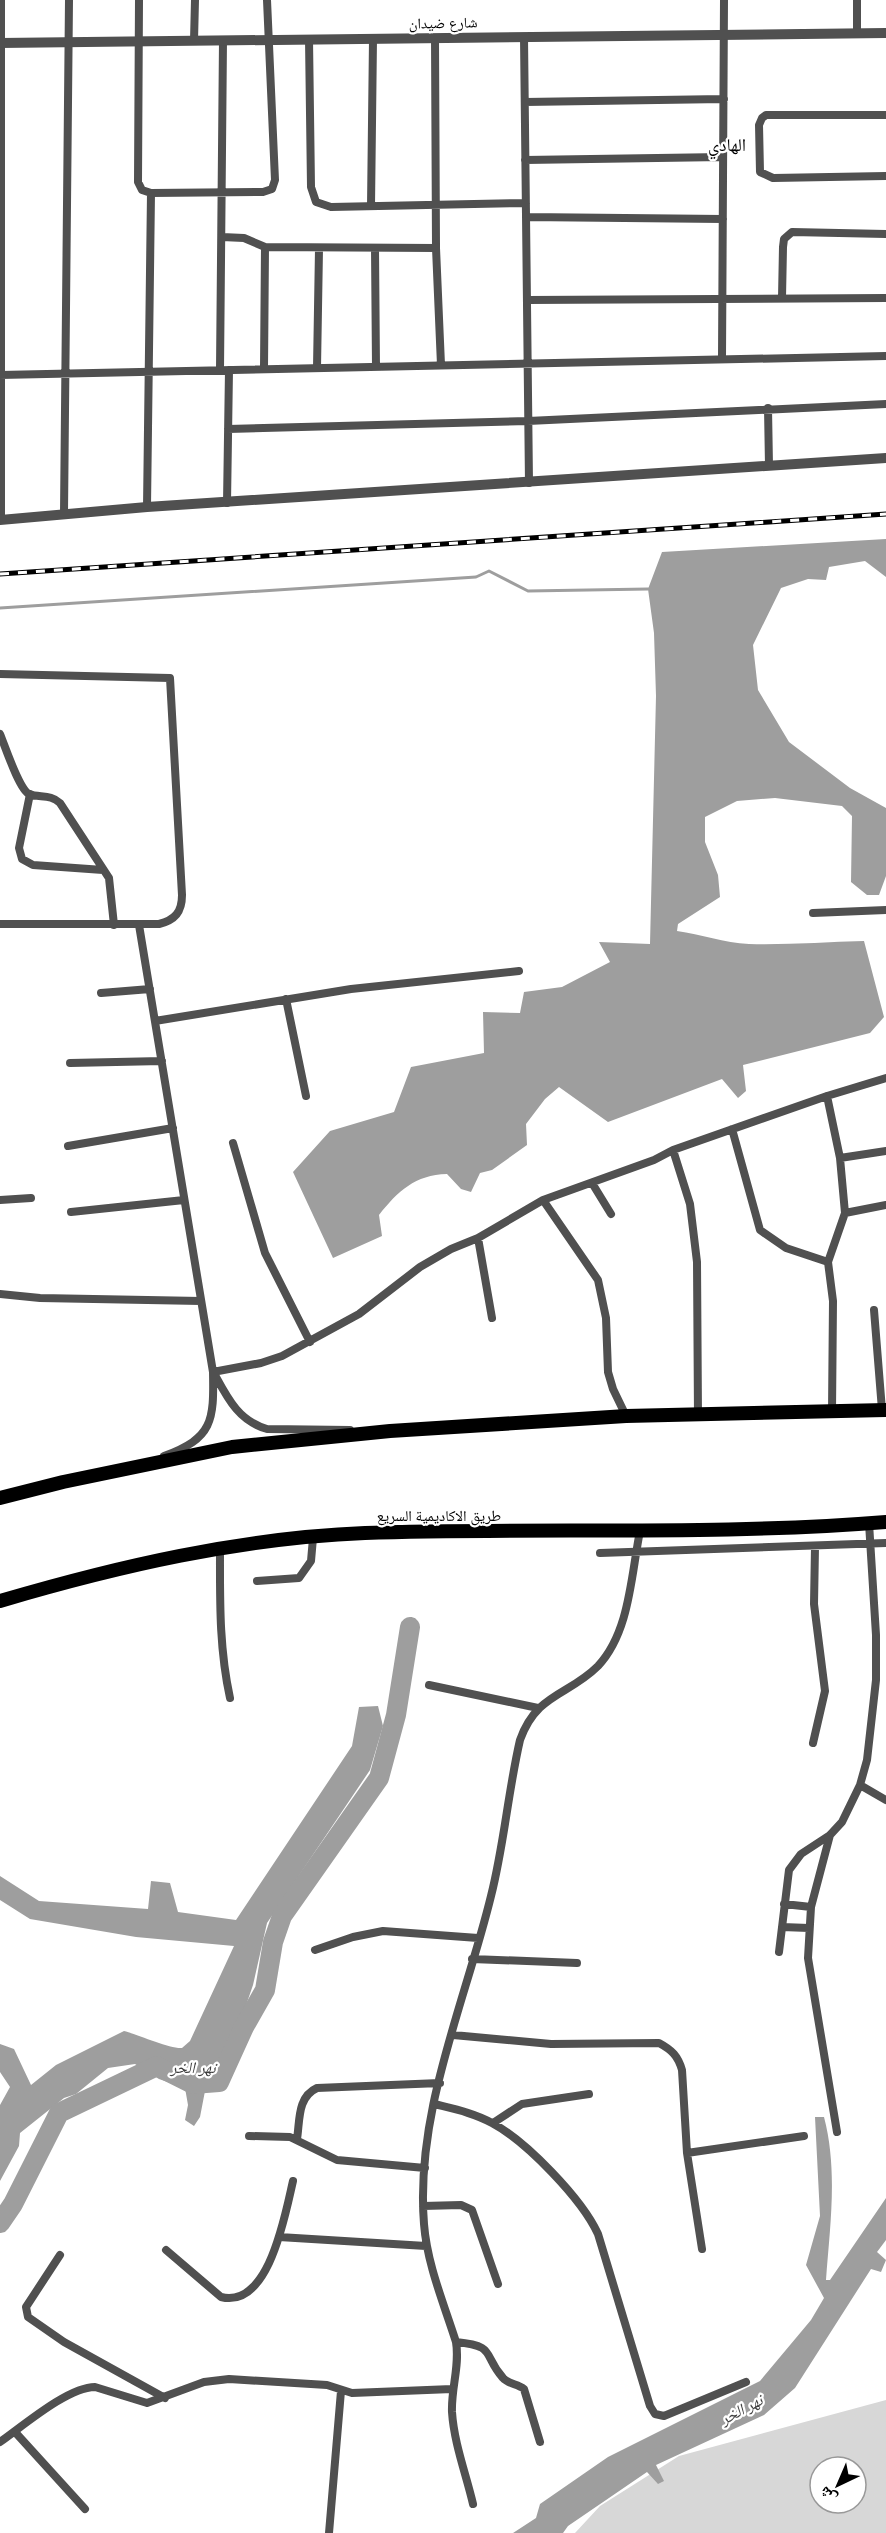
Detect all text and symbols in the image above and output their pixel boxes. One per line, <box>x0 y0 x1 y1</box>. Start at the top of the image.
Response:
street label: شارع ضيدان <box>408 13 478 34</box>
district label: الهادي <box>708 134 746 160</box>
street label: طريق الاكاديمية السريع <box>377 1507 501 1526</box>
water label: نهر الخر <box>169 2058 218 2077</box>
water label: نهر الخر <box>716 2389 768 2429</box>
north arrow <box>808 2455 868 2515</box>
text: ش <box>815 2483 841 2508</box>

